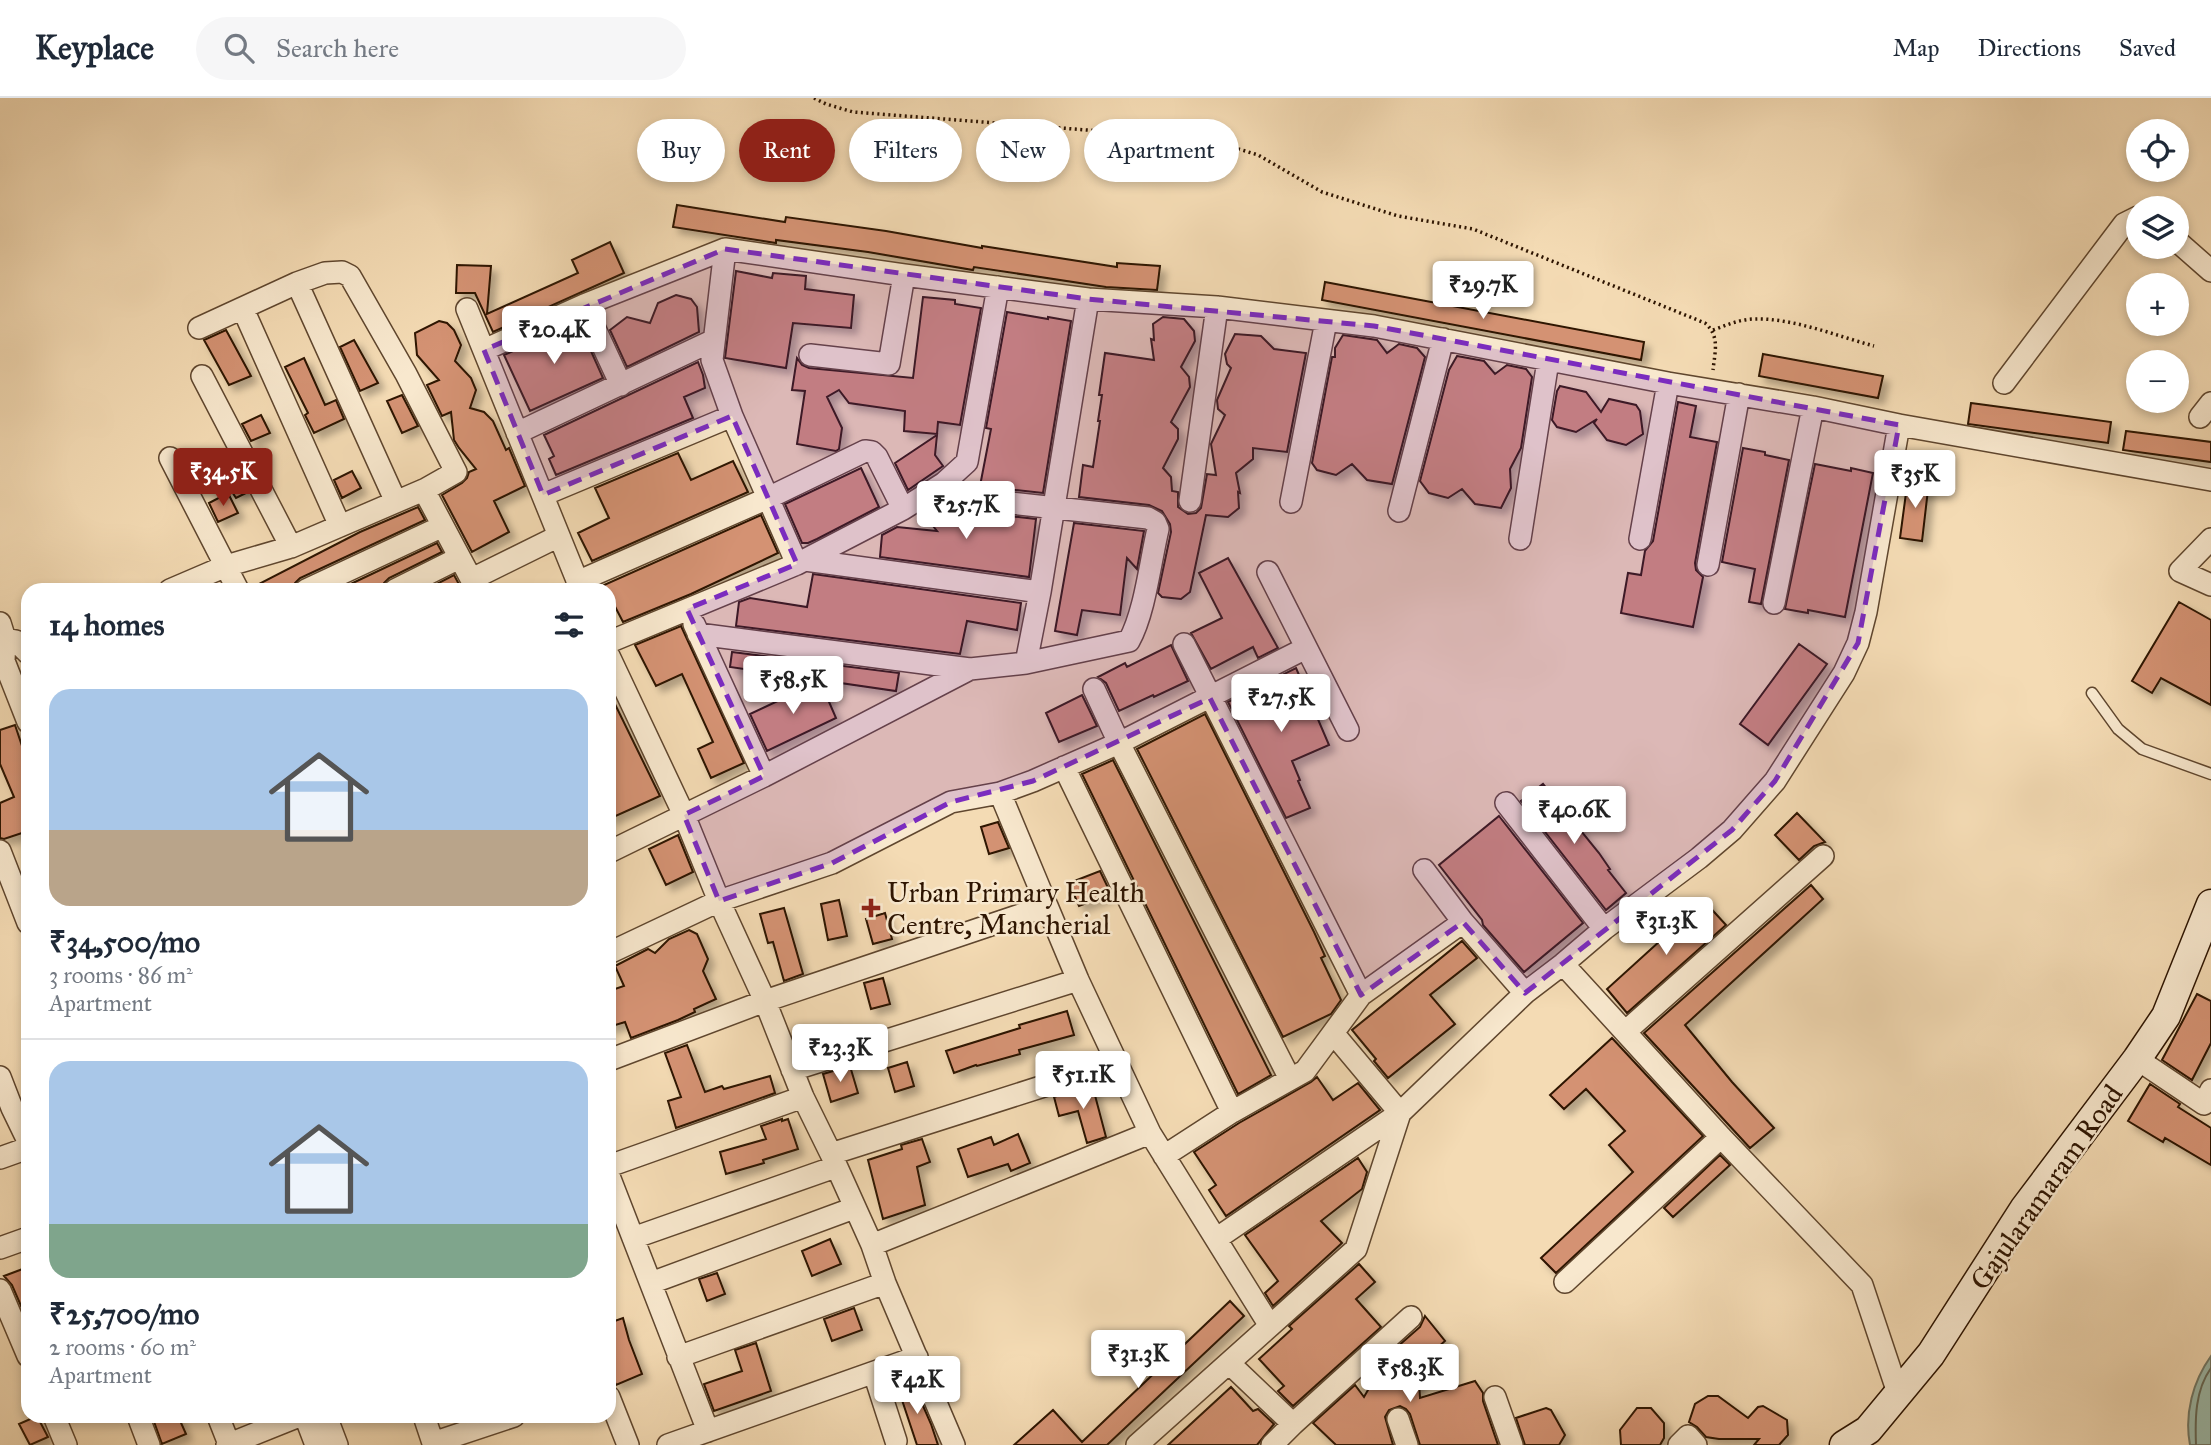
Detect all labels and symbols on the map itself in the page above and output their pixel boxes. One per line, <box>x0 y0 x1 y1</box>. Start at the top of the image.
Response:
pin: ₹29.7K <box>1426 262 1540 321</box>
pin: ₹20.4K <box>497 306 611 366</box>
pin: ₹34.5K <box>166 448 280 508</box>
pin: ₹35K <box>1874 450 1956 510</box>
pin: ₹25.7K <box>909 482 1023 541</box>
pin: ₹58.5K <box>736 656 850 716</box>
pin: ₹27.5K <box>1224 674 1338 734</box>
pin: ₹40.6K <box>1517 786 1631 846</box>
place label: Urban Primary Health Centre, Mancherial <box>887 875 1145 942</box>
marker: Urban Primary Health Centre, Mancherial <box>861 898 881 918</box>
pin: ₹31.3K <box>1609 898 1723 957</box>
pin: ₹23.3K <box>783 1024 897 1084</box>
pin: ₹51.1K <box>1026 1052 1140 1111</box>
street label: Gajularamaram Road <box>1962 1078 2130 1297</box>
pin: ₹31.3K <box>1081 1330 1195 1390</box>
pin: ₹58.3K <box>1353 1344 1467 1404</box>
pin: ₹42K <box>876 1356 958 1416</box>

